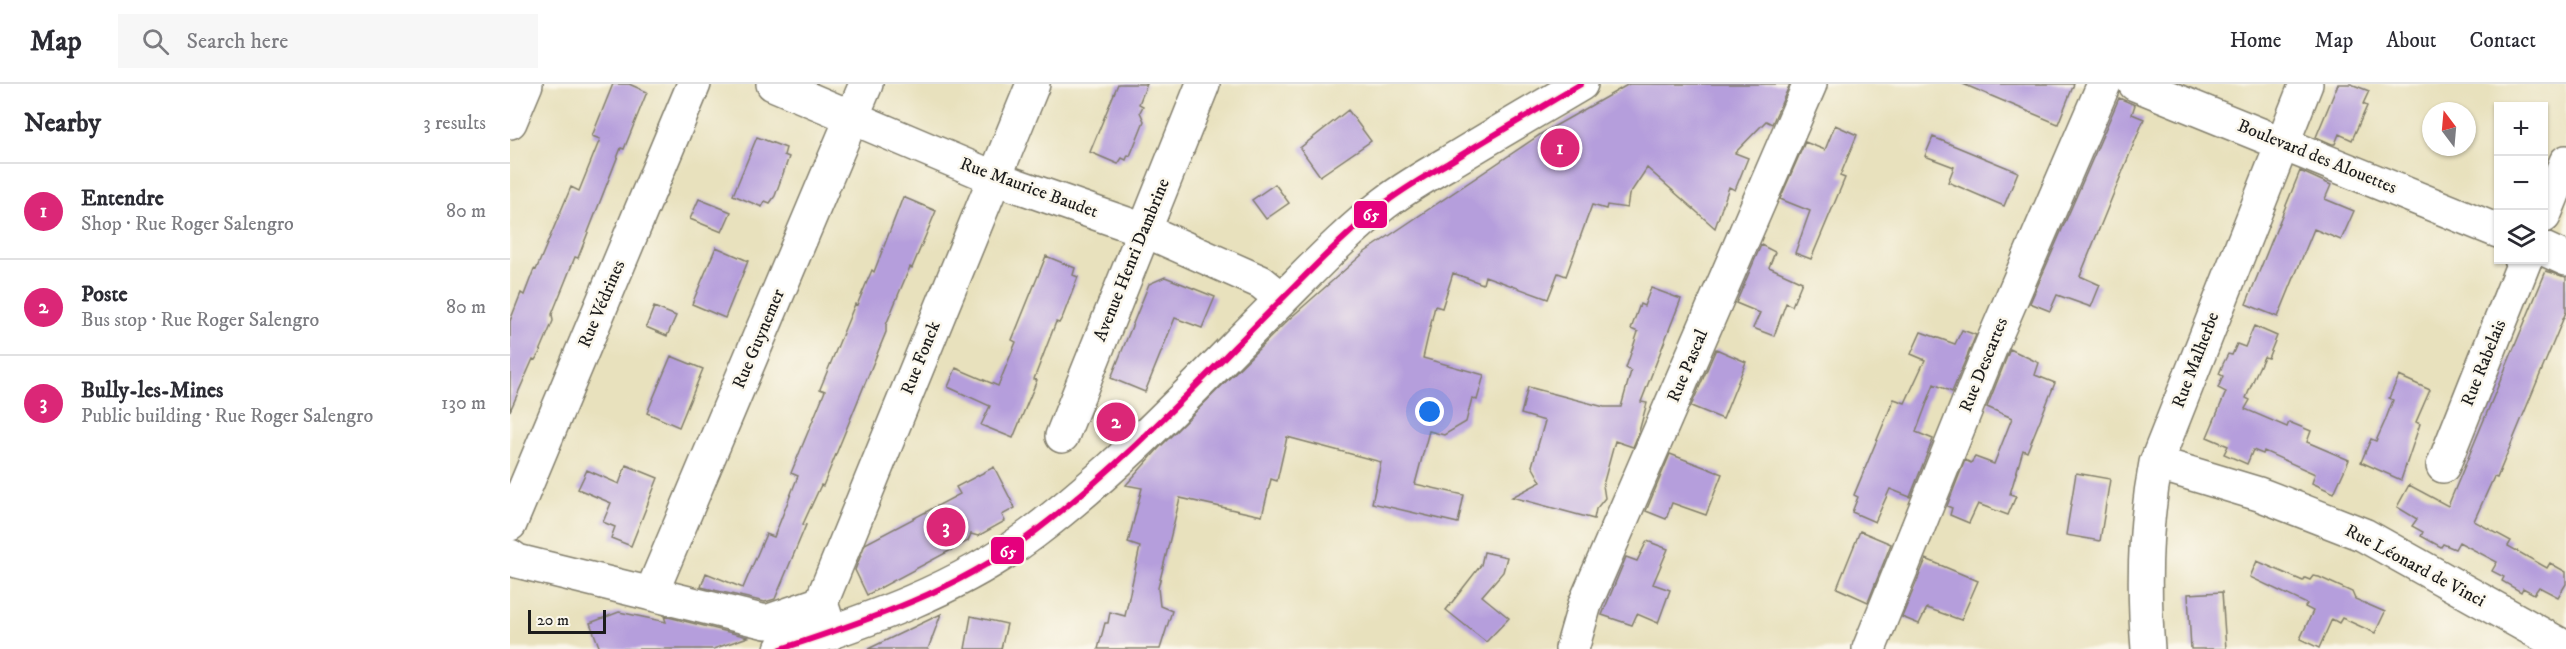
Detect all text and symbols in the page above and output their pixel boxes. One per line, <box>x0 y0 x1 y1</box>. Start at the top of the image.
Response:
search box <box>118 14 538 68</box>
text: Map <box>30 24 82 59</box>
icon: search <box>139 25 172 58</box>
text: Search here <box>187 28 288 55</box>
text: Home <box>2230 28 2282 54</box>
text: Map <box>2315 28 2353 54</box>
text: About <box>2386 28 2437 54</box>
text: Contact <box>2470 28 2536 54</box>
north arrow <box>2422 102 2476 156</box>
map controls <box>2494 102 2548 264</box>
button: + <box>2494 102 2548 156</box>
text: Nearby <box>24 107 101 140</box>
text: 3 results <box>423 111 486 136</box>
street label: Boulevard des Alouettes <box>2234 115 2400 199</box>
pin: 1 <box>1540 126 1580 170</box>
street label: Rue Maurice Baudet <box>957 153 1101 223</box>
button: − <box>2494 156 2548 210</box>
street label: Avenue Henri Dambrine <box>1089 175 1175 345</box>
text: Entendre <box>81 185 164 212</box>
text: 1 <box>40 199 47 224</box>
text: 80 m <box>446 199 486 224</box>
line badge: 65 <box>1353 200 1388 229</box>
text: 65 <box>1363 205 1379 225</box>
button: layers <box>2494 210 2548 264</box>
text: Shop · Rue Roger Salengro <box>81 212 294 237</box>
street label: Rue Védrines <box>574 257 630 351</box>
text: Poste <box>81 281 128 308</box>
street label: Rue Guynemer <box>728 286 790 392</box>
text: 2 <box>39 295 48 320</box>
text: 80 m <box>446 295 486 320</box>
text: Bus stop · Rue Roger Salengro <box>81 308 319 333</box>
street label: Rue Malherbe <box>2168 309 2224 411</box>
street label: Rue Descartes <box>1955 314 2013 416</box>
street label: Rue Rabelais <box>2457 317 2511 409</box>
street label: Rue Fonck <box>896 318 946 398</box>
street label: Rue Pascal <box>1663 326 1713 406</box>
text: Bully-les-Mines <box>81 377 223 404</box>
text: 3 <box>40 391 47 416</box>
text: 130 m <box>441 391 486 416</box>
your location <box>1415 397 1444 426</box>
pin: 2 <box>1096 400 1136 444</box>
text: Public building · Rue Roger Salengro <box>81 404 373 429</box>
pin: 3 <box>926 504 966 550</box>
street label: Rue Léonard de Vinci <box>2341 520 2489 612</box>
line badge: 65 <box>990 536 1025 565</box>
text: 65 <box>1000 542 1016 562</box>
scale bar <box>528 607 606 634</box>
text: 20 m <box>537 610 569 630</box>

